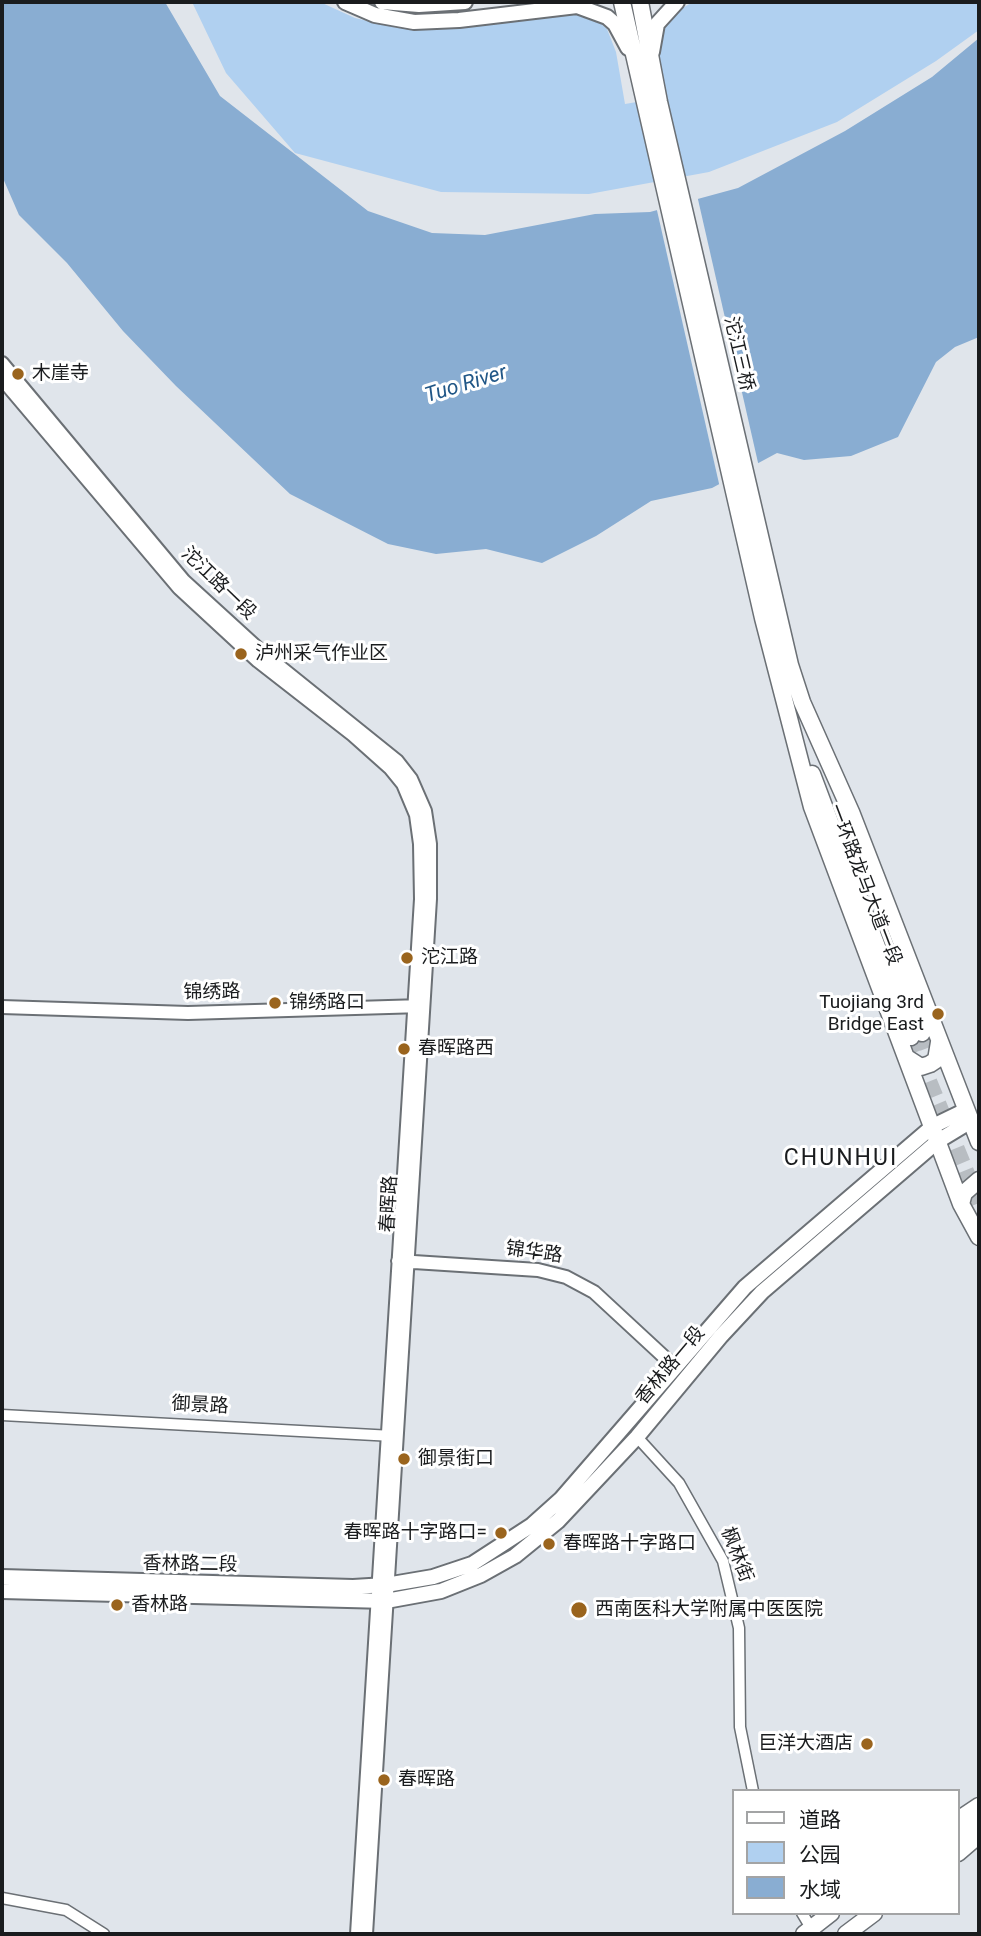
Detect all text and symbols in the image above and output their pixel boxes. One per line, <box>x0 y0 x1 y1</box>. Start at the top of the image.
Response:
street label: 沱江三桥 <box>718 314 758 394</box>
water label: Tuo River <box>422 361 510 409</box>
place label: 木崖寺 <box>32 363 89 385</box>
marker: 木崖寺 <box>10 366 26 382</box>
street label: 沱江路一段 <box>176 543 260 625</box>
place label: 泸州采气作业区 <box>255 643 388 665</box>
marker: 泸州采气作业区 <box>233 646 249 662</box>
street label: 一环路龙马大道一段 <box>823 801 905 969</box>
place label: 沱江路 <box>421 947 478 969</box>
marker: 沱江路 <box>399 950 415 966</box>
street label: 锦绣路 <box>183 981 241 1005</box>
place label: 锦绣路口 <box>289 992 365 1014</box>
place label: Tuojiang 3rd Bridge East <box>819 992 924 1036</box>
marker: 锦绣路口 <box>267 995 283 1011</box>
marker: Tuojiang 3rd Bridge East <box>930 1006 946 1022</box>
place label: 春晖路西 <box>418 1038 494 1060</box>
marker: 春晖路西 <box>396 1041 412 1057</box>
district label: CHUNHUI <box>785 1145 897 1173</box>
street label: 春晖路 <box>377 1175 403 1233</box>
street label: 锦华路 <box>504 1238 564 1268</box>
street label: 香林路一段 <box>632 1322 710 1410</box>
street label: 御景路 <box>171 1393 229 1419</box>
place label: 御景街口 <box>418 1448 494 1470</box>
marker: 御景街口 <box>396 1451 412 1467</box>
place label: 春晖路十字路口= <box>344 1522 487 1544</box>
street label: 枫林街 <box>715 1524 757 1586</box>
marker: 春晖路十字路口= <box>493 1525 509 1541</box>
place label: 春晖路十字路口 <box>563 1533 696 1555</box>
marker: 春晖路十字路口 <box>541 1536 557 1552</box>
street label: 香林路二段 <box>142 1553 238 1577</box>
place label: 香林路 <box>131 1594 188 1616</box>
marker: 香林路 <box>109 1597 125 1613</box>
place label: 西南医科大学附属中医医院 <box>595 1599 823 1621</box>
marker: 西南医科大学附属中医医院 <box>569 1600 589 1620</box>
place label: 巨洋大酒店 <box>758 1733 853 1755</box>
marker: 巨洋大酒店 <box>859 1736 875 1752</box>
place label: 春晖路 <box>398 1769 455 1791</box>
marker: 春晖路 <box>376 1772 392 1788</box>
legend <box>732 1789 960 1915</box>
text: 道路 <box>799 1808 841 1832</box>
text: 公园 <box>799 1843 841 1867</box>
text: 水域 <box>799 1878 841 1902</box>

